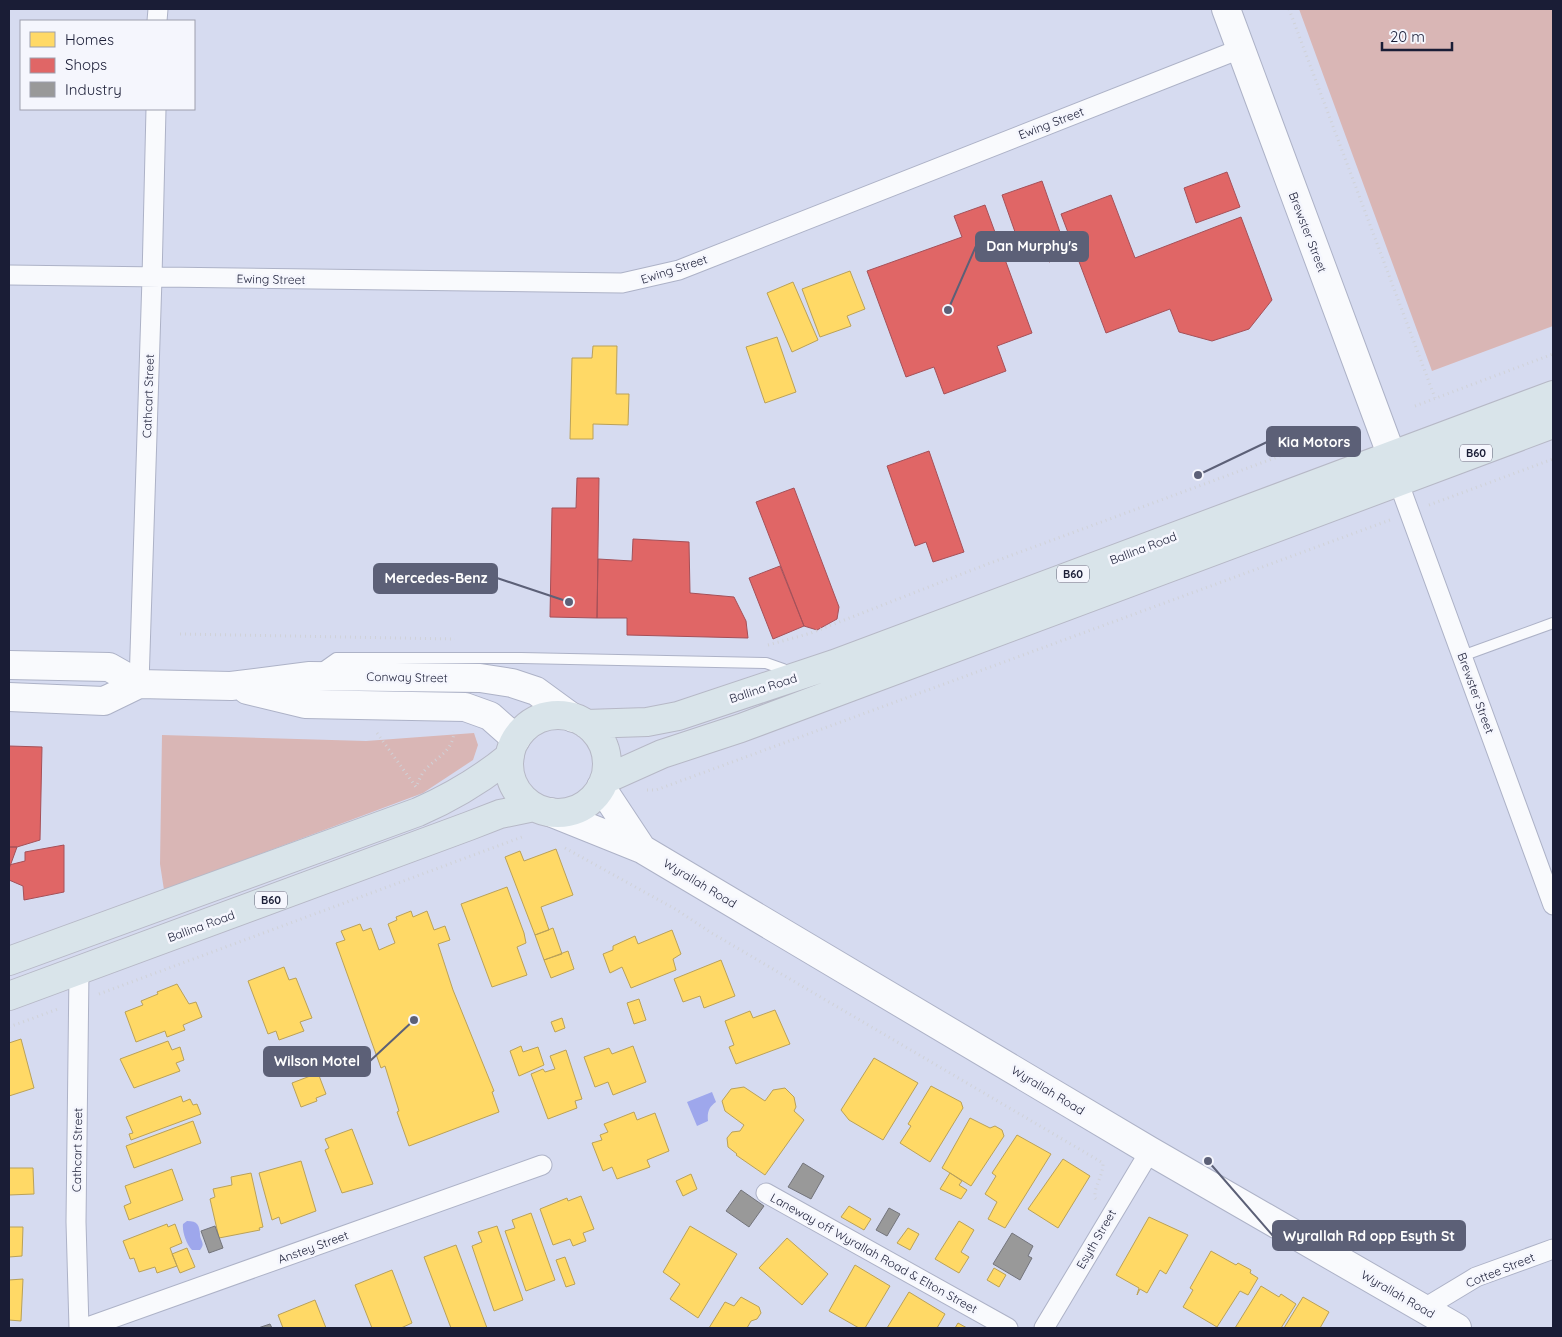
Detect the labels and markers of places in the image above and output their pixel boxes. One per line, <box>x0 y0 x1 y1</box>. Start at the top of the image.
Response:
callout: Dan Murphy's <box>976 232 1088 261</box>
callout: Kia Motors <box>1267 427 1360 456</box>
callout: Mercedes-Benz <box>374 564 497 593</box>
callout: Wilson Motel <box>264 1047 370 1076</box>
callout: Wyrallah Rd opp Esyth St <box>1273 1221 1465 1250</box>

